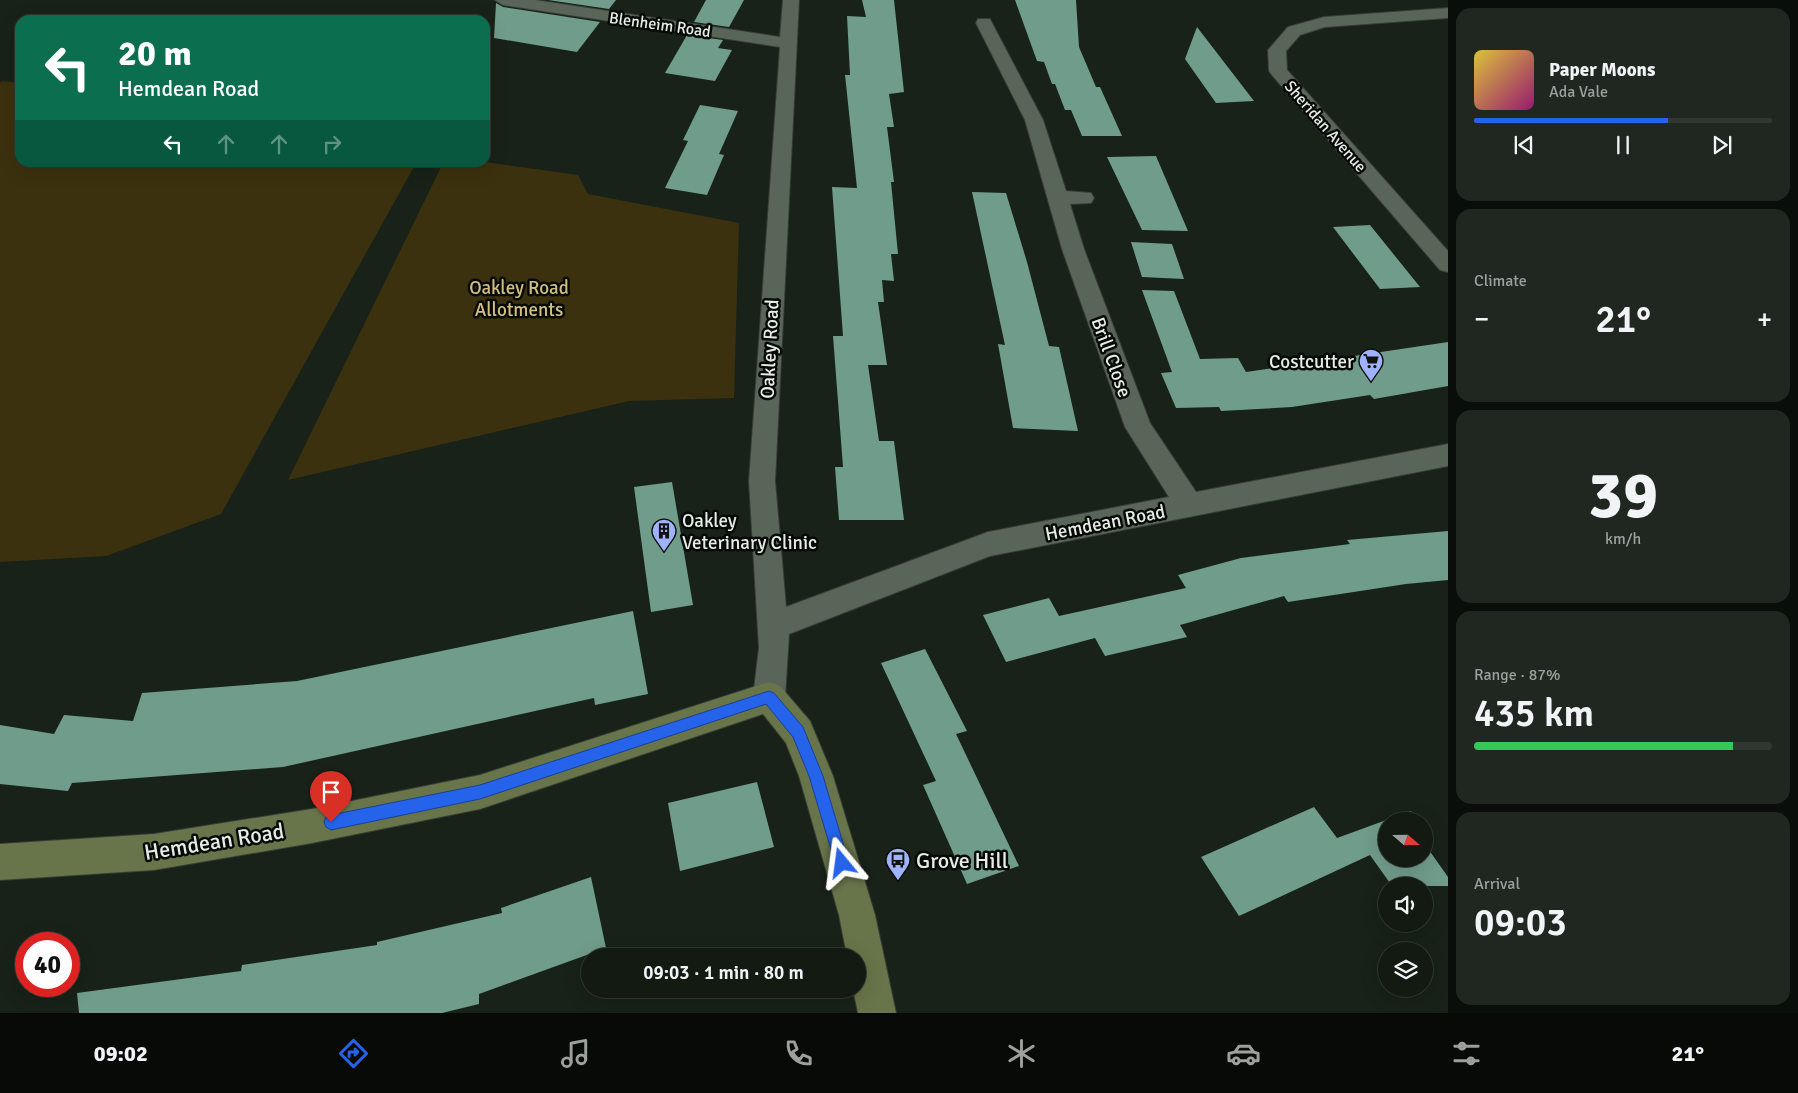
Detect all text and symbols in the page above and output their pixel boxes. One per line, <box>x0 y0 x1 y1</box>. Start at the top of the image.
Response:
street label: Blenheim Road <box>608 8 712 42</box>
text: 20 m <box>118 32 192 75</box>
icon: left <box>35 35 100 100</box>
text: Paper Moons <box>1549 58 1655 82</box>
text: Hemdean Road <box>118 75 259 102</box>
street label: Sheridan Avenue <box>1280 77 1371 177</box>
text: Ada Vale <box>1549 82 1608 102</box>
icon: left <box>159 130 187 158</box>
icon: ahead <box>212 130 240 158</box>
icon: ahead <box>265 130 293 158</box>
icon: right <box>318 130 346 158</box>
icon: previous <box>1510 131 1538 159</box>
icon: pause <box>1609 131 1637 159</box>
icon: next <box>1708 131 1736 159</box>
text: Climate <box>1474 271 1527 291</box>
park label: Oakley Road Allotments <box>469 276 569 322</box>
text: 21° <box>1595 296 1651 343</box>
street label: Oakley Road <box>755 299 785 399</box>
text: − <box>1474 302 1489 336</box>
text: + <box>1757 302 1772 336</box>
street label: Brill Close <box>1086 314 1137 401</box>
supermarket icon: Costcutter <box>1358 348 1384 382</box>
place label: Costcutter <box>1269 350 1354 374</box>
text: 39 <box>1588 456 1658 536</box>
street label: Hemdean Road <box>1043 500 1167 546</box>
place label: Oakley Veterinary Clinic <box>682 509 817 555</box>
building icon: Oakley Veterinary Clinic <box>651 518 677 552</box>
text: km/h <box>1605 529 1641 549</box>
text: Range · 87% <box>1474 665 1560 685</box>
text: 435 km <box>1474 690 1594 737</box>
pin <box>310 771 352 822</box>
icon: arrive <box>317 778 345 806</box>
north arrow <box>1378 812 1432 868</box>
map controls <box>1378 812 1433 997</box>
street label: Hemdean Road <box>142 817 286 866</box>
position arrow <box>815 836 867 888</box>
bus stop icon: Grove Hill <box>885 847 911 881</box>
place label: Grove Hill <box>916 847 1008 874</box>
text: Arrival <box>1474 874 1520 894</box>
button: sound <box>1378 877 1433 932</box>
text: 09:03 <box>1474 899 1567 946</box>
speed limit sign: 40 <box>15 932 80 997</box>
button: layers <box>1378 942 1433 997</box>
text: 09:03 · 1 min · 80 m <box>643 961 804 985</box>
icon: directions <box>336 1036 371 1071</box>
icon: music <box>558 1036 593 1071</box>
icon: phone <box>781 1036 816 1071</box>
icon: climate <box>1004 1036 1039 1071</box>
icon: car <box>1226 1036 1261 1071</box>
icon: filters <box>1449 1036 1484 1071</box>
text: 09:02 <box>94 1040 148 1067</box>
text: 21° <box>1672 1040 1704 1067</box>

